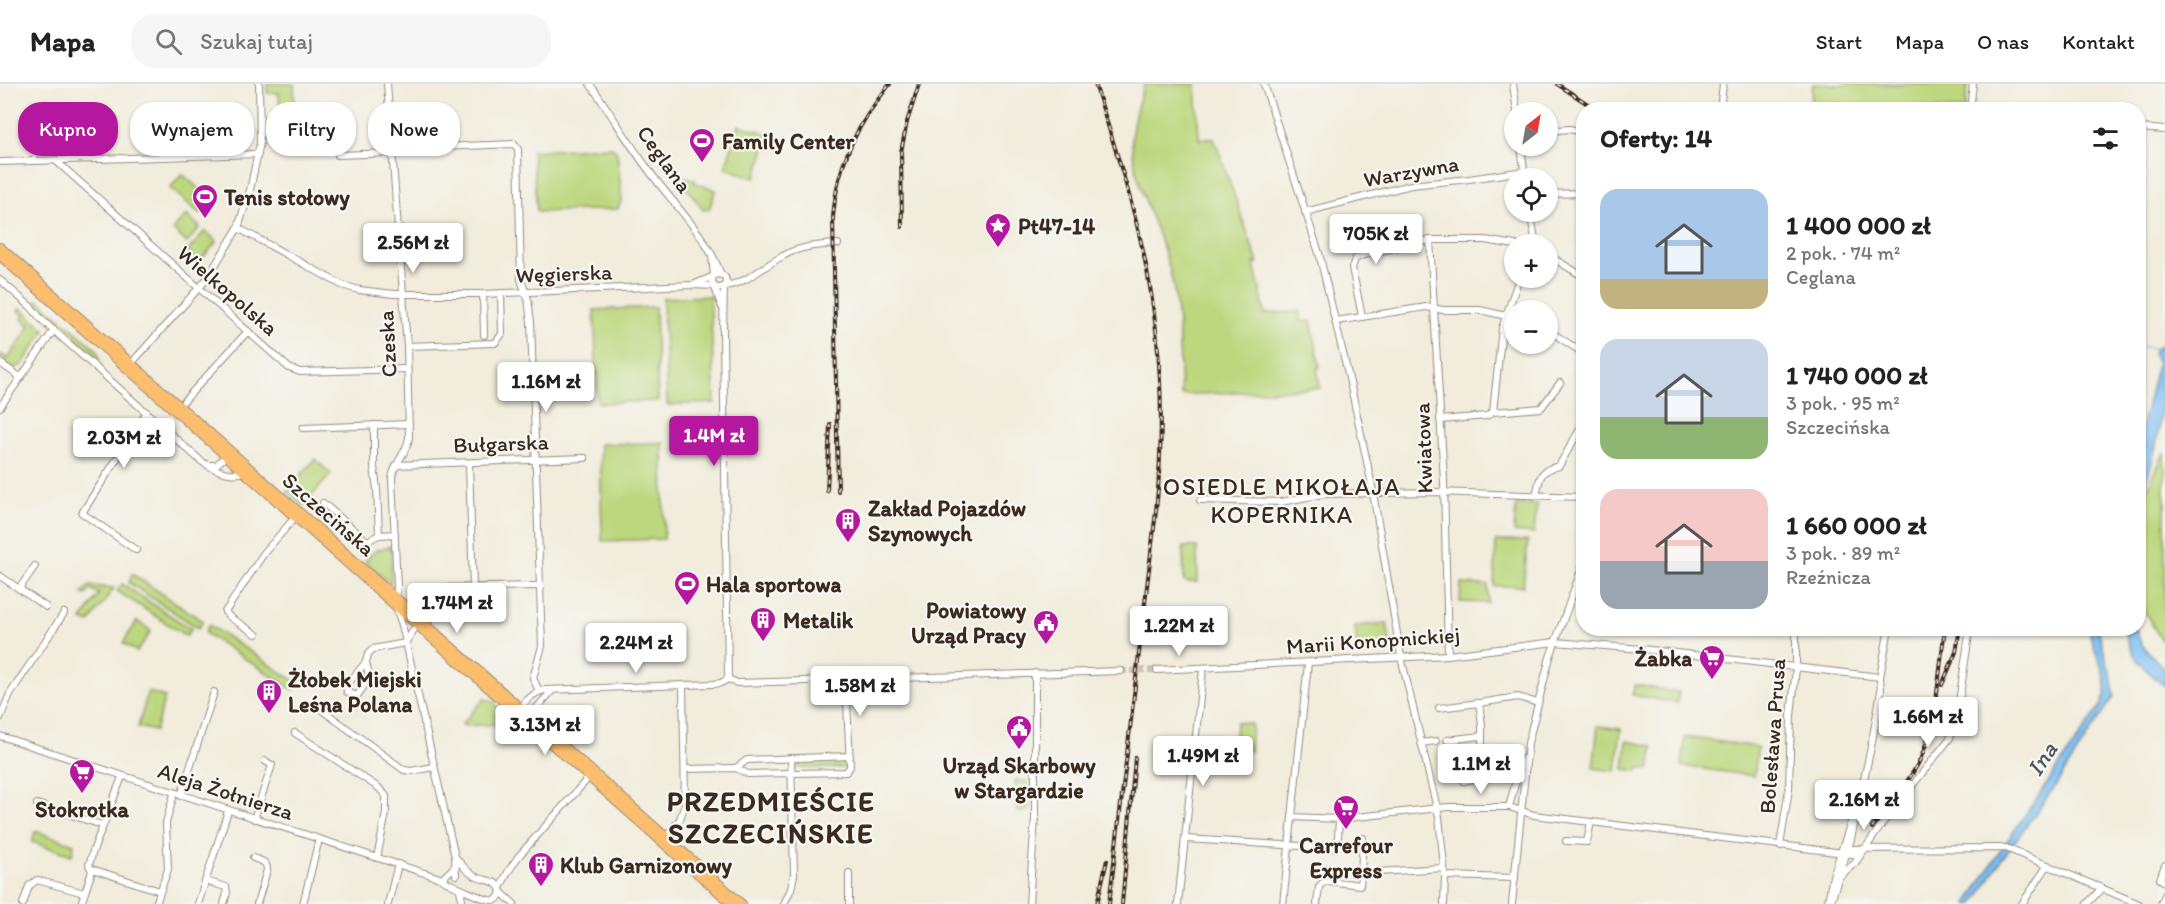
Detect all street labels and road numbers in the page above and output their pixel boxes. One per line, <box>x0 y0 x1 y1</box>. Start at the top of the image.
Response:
street label: Ceglana <box>631 120 698 199</box>
street label: Warzywna <box>1361 150 1461 193</box>
street label: Wielkopolska <box>172 239 284 342</box>
street label: Węgierska <box>515 258 613 289</box>
street label: Czeska <box>372 310 403 378</box>
street label: Kwiatowa <box>1408 401 1439 494</box>
street label: Bułgarska <box>453 428 550 459</box>
street label: Szczecińska <box>277 467 381 562</box>
street label: Marii Konopnickiej <box>1285 621 1461 660</box>
street label: Bolesława Prusa <box>1754 657 1791 815</box>
street label: Aleja Żołnierza <box>155 757 297 826</box>

